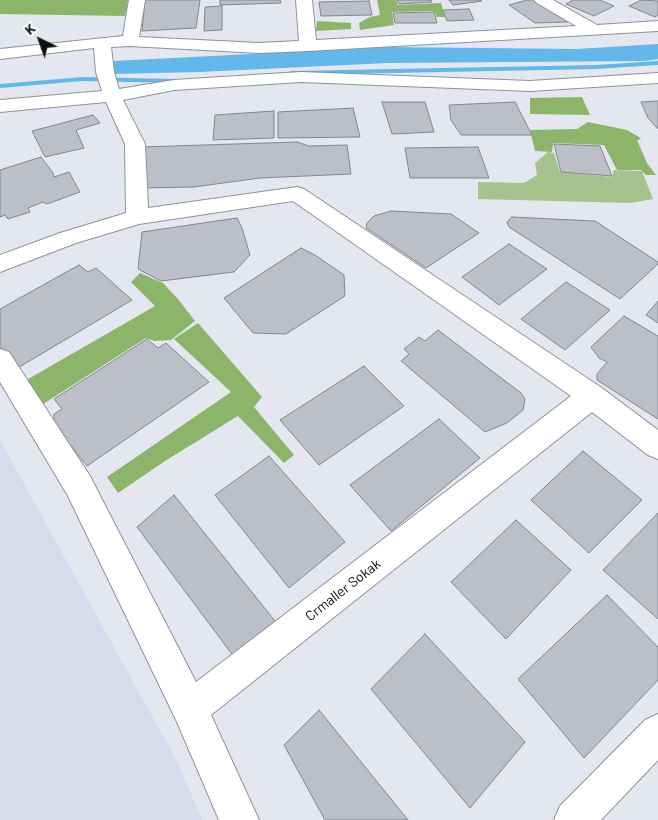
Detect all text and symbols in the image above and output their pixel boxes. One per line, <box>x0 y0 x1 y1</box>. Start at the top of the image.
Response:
north arrow <box>15 15 65 65</box>
text: K <box>21 19 39 38</box>
street label: Crmaller Sokak <box>302 555 384 625</box>

